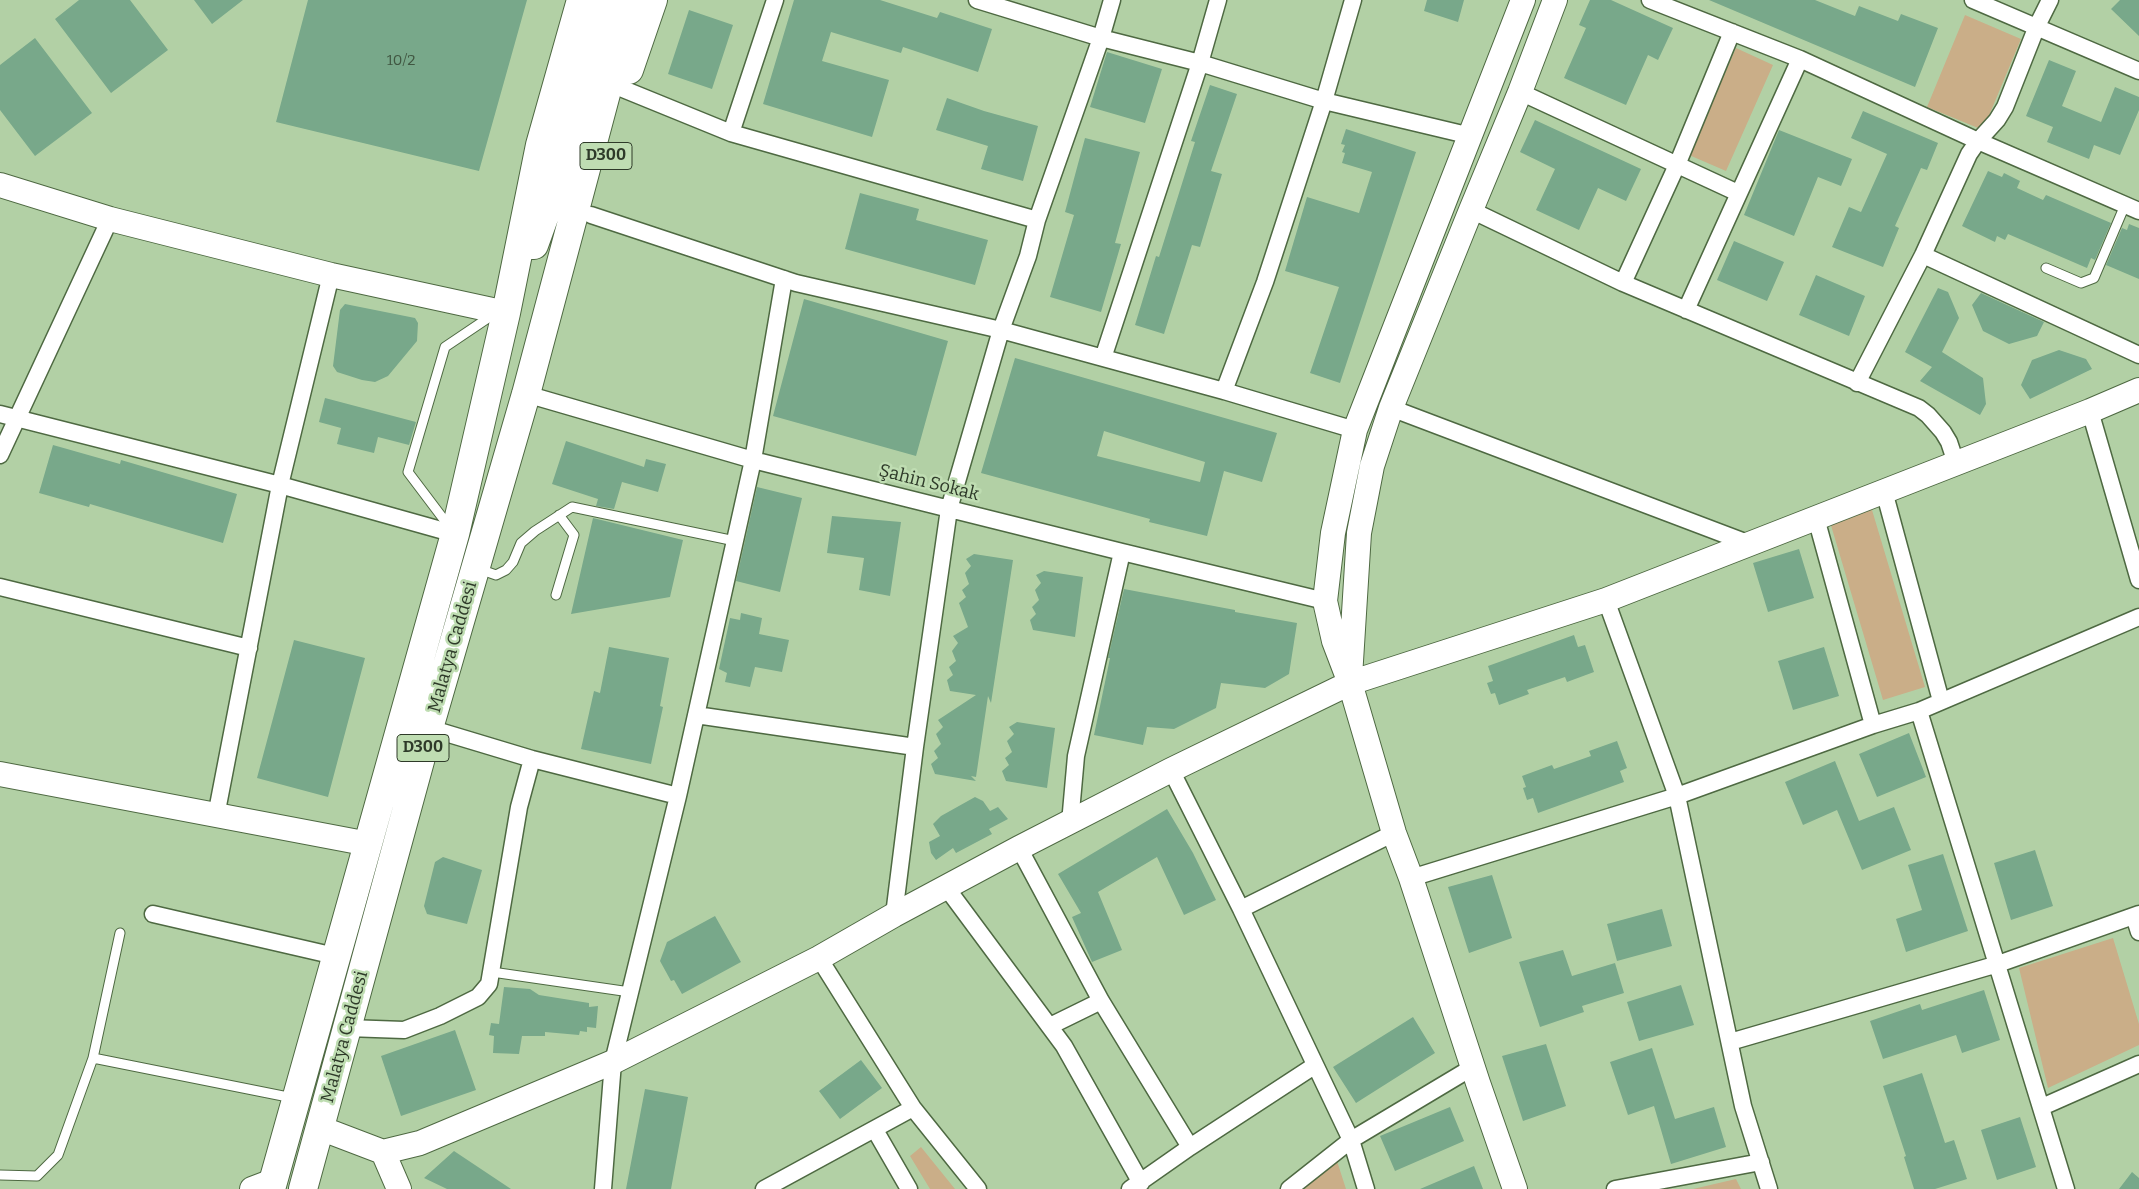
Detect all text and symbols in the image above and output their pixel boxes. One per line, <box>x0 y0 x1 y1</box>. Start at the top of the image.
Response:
house number: 10/2 <box>387 52 415 70</box>
road number: D300 <box>580 142 632 170</box>
street label: Şahin Sokak <box>877 460 981 506</box>
street label: Malatya Caddesi <box>424 579 482 715</box>
road number: D300 <box>397 734 449 761</box>
street label: Malatya Caddesi <box>317 969 373 1105</box>

